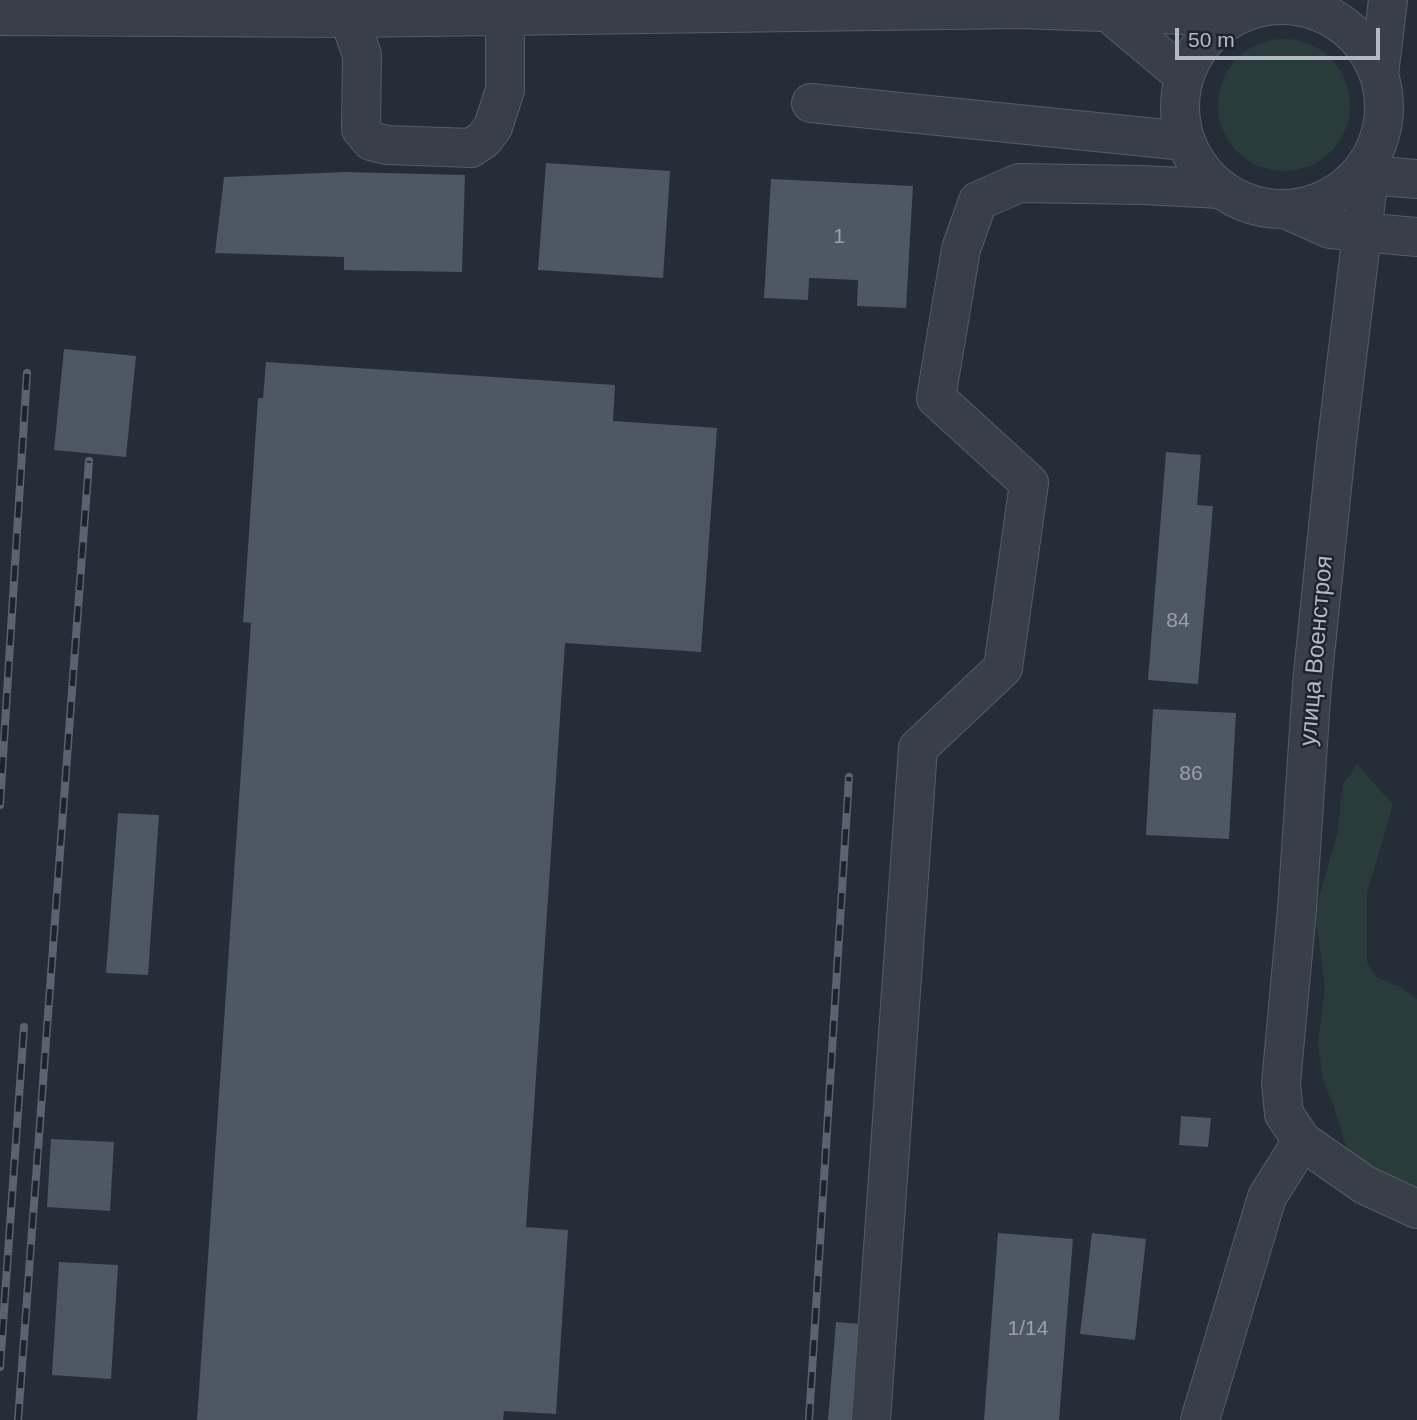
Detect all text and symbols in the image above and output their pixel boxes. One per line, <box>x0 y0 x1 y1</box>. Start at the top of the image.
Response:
scale bar <box>1179 14 1384 58</box>
text: 50 m <box>1188 28 1235 51</box>
house number: 1 <box>833 224 845 250</box>
street label: улица Военстроя <box>1294 554 1340 748</box>
house number: 84 <box>1166 608 1190 634</box>
house number: 86 <box>1179 761 1203 787</box>
house number: 1/14 <box>1008 1316 1048 1342</box>

